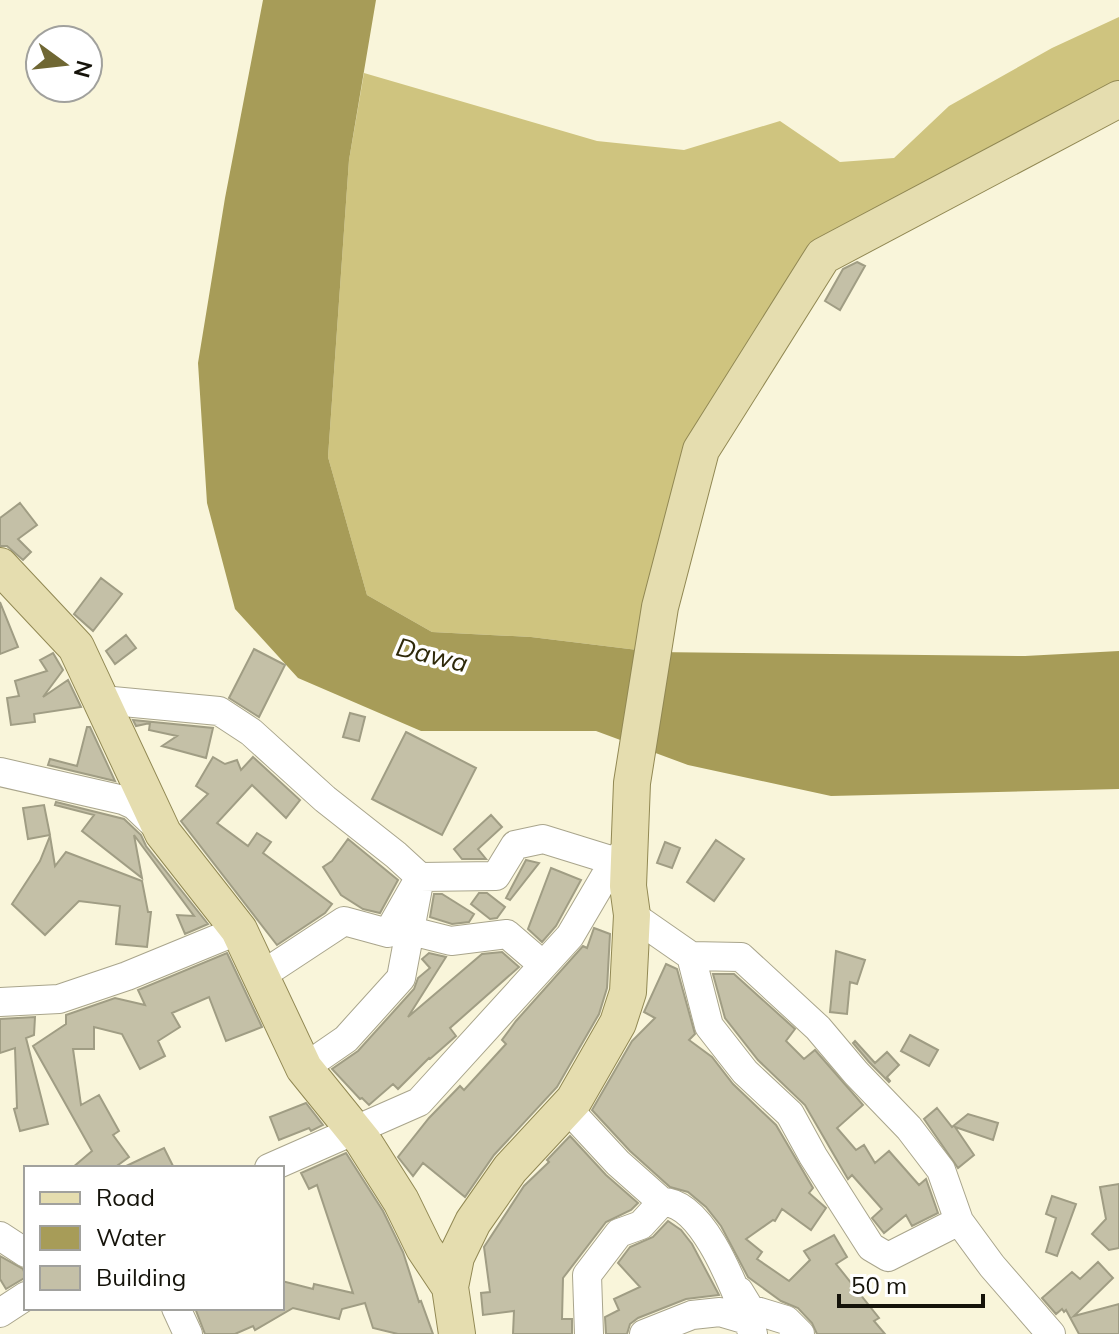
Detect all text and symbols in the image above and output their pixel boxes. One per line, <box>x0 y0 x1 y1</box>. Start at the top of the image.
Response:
north arrow <box>24 24 104 104</box>
text: N <box>68 58 99 81</box>
water label: Dawa <box>393 630 471 679</box>
legend <box>24 1166 284 1310</box>
text: Road <box>96 1182 155 1212</box>
text: Water <box>96 1222 166 1252</box>
scale bar <box>839 1258 983 1308</box>
text: Building <box>96 1262 186 1292</box>
text: 50 m <box>851 1270 907 1300</box>

